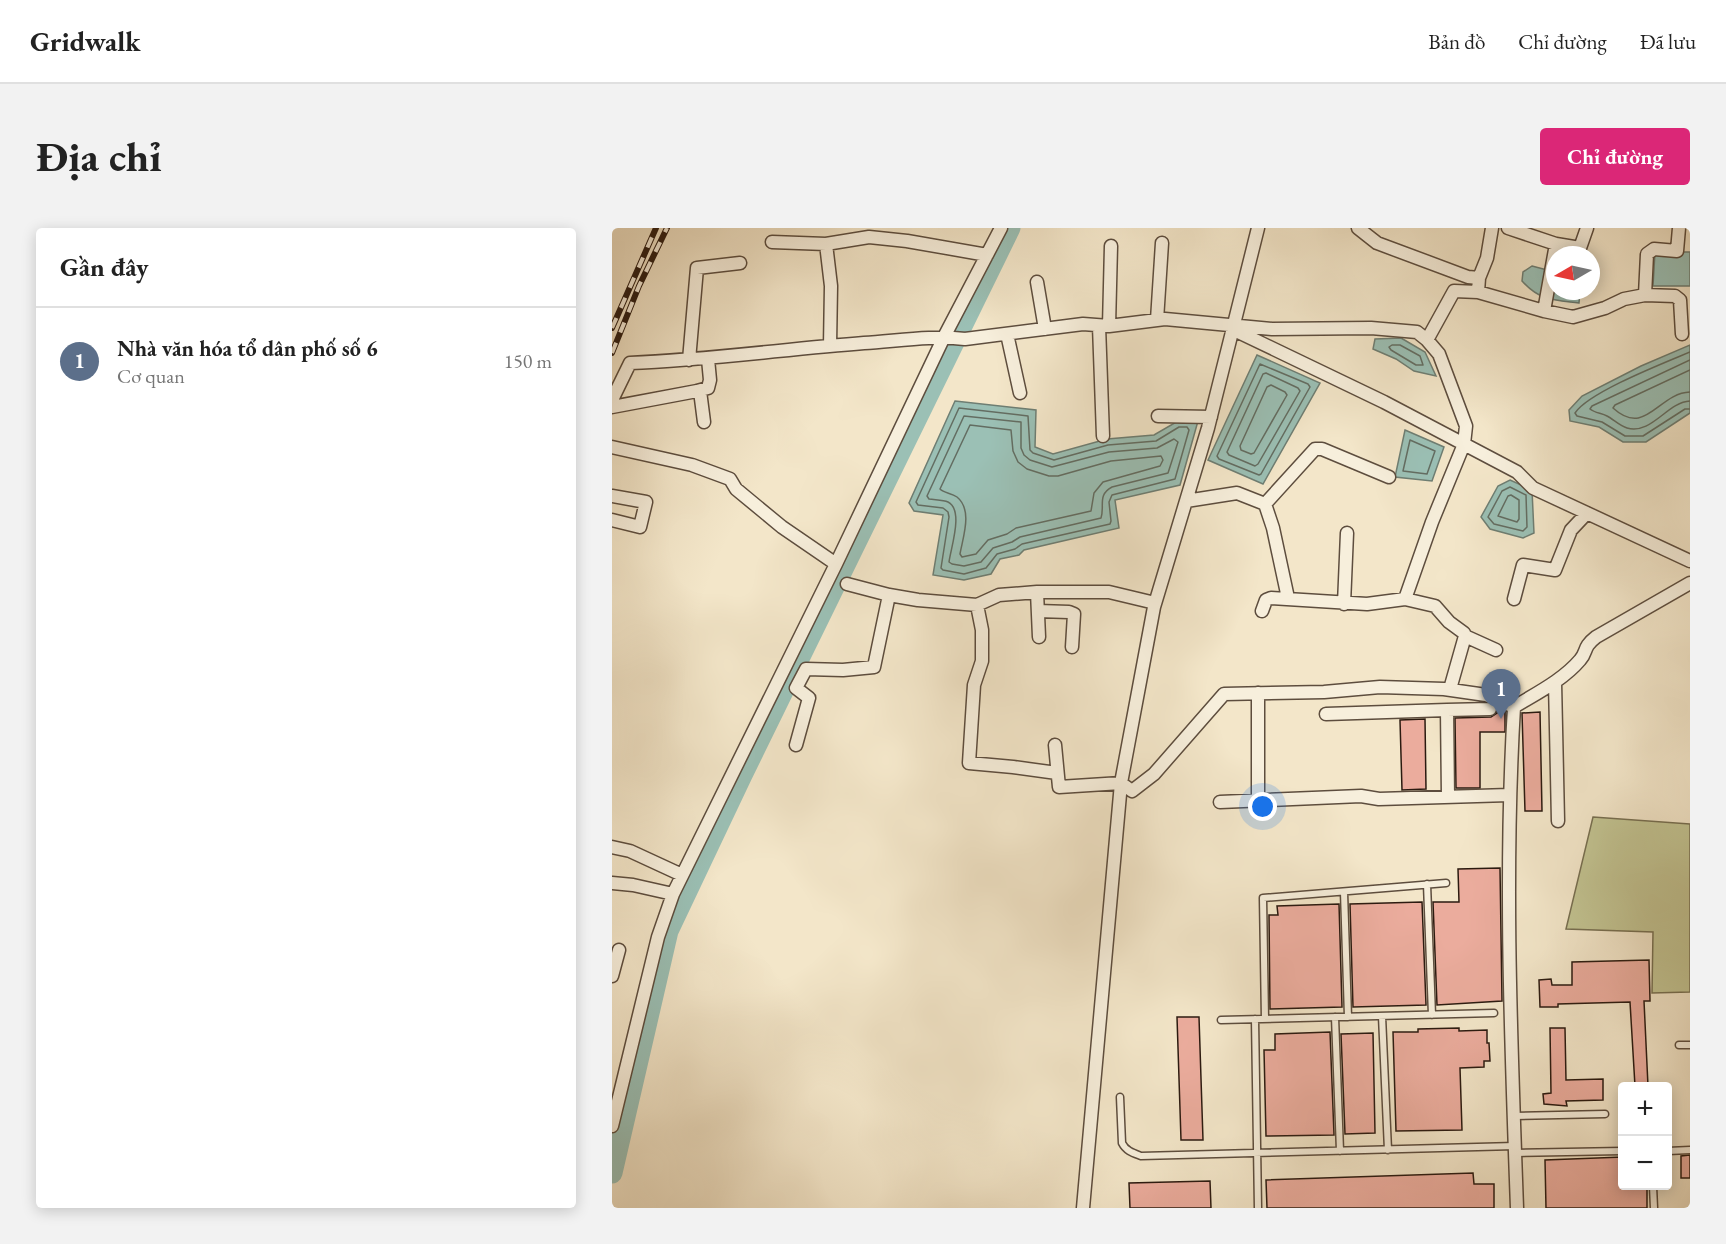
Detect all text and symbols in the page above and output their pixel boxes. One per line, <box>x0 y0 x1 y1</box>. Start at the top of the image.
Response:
text: Gridwalk <box>30 23 141 59</box>
text: Bản đồ <box>1428 28 1485 55</box>
text: Chỉ đường <box>1518 28 1607 55</box>
text: Đã lưu <box>1640 28 1696 55</box>
button: Chỉ đường <box>1540 128 1690 185</box>
text: Địa chỉ <box>36 129 162 184</box>
north arrow <box>1546 246 1600 300</box>
text: Gần đây <box>60 250 149 284</box>
text: Nhà văn hóa tổ dân phố số 6 <box>117 334 378 363</box>
text: 1 <box>74 348 85 374</box>
text: 150 m <box>504 348 552 374</box>
text: Cơ quan <box>117 363 185 389</box>
pin: 1 <box>1482 670 1520 719</box>
your location <box>1248 792 1277 821</box>
map controls <box>1618 1082 1672 1190</box>
button: + <box>1618 1082 1672 1136</box>
button: − <box>1618 1136 1672 1190</box>

